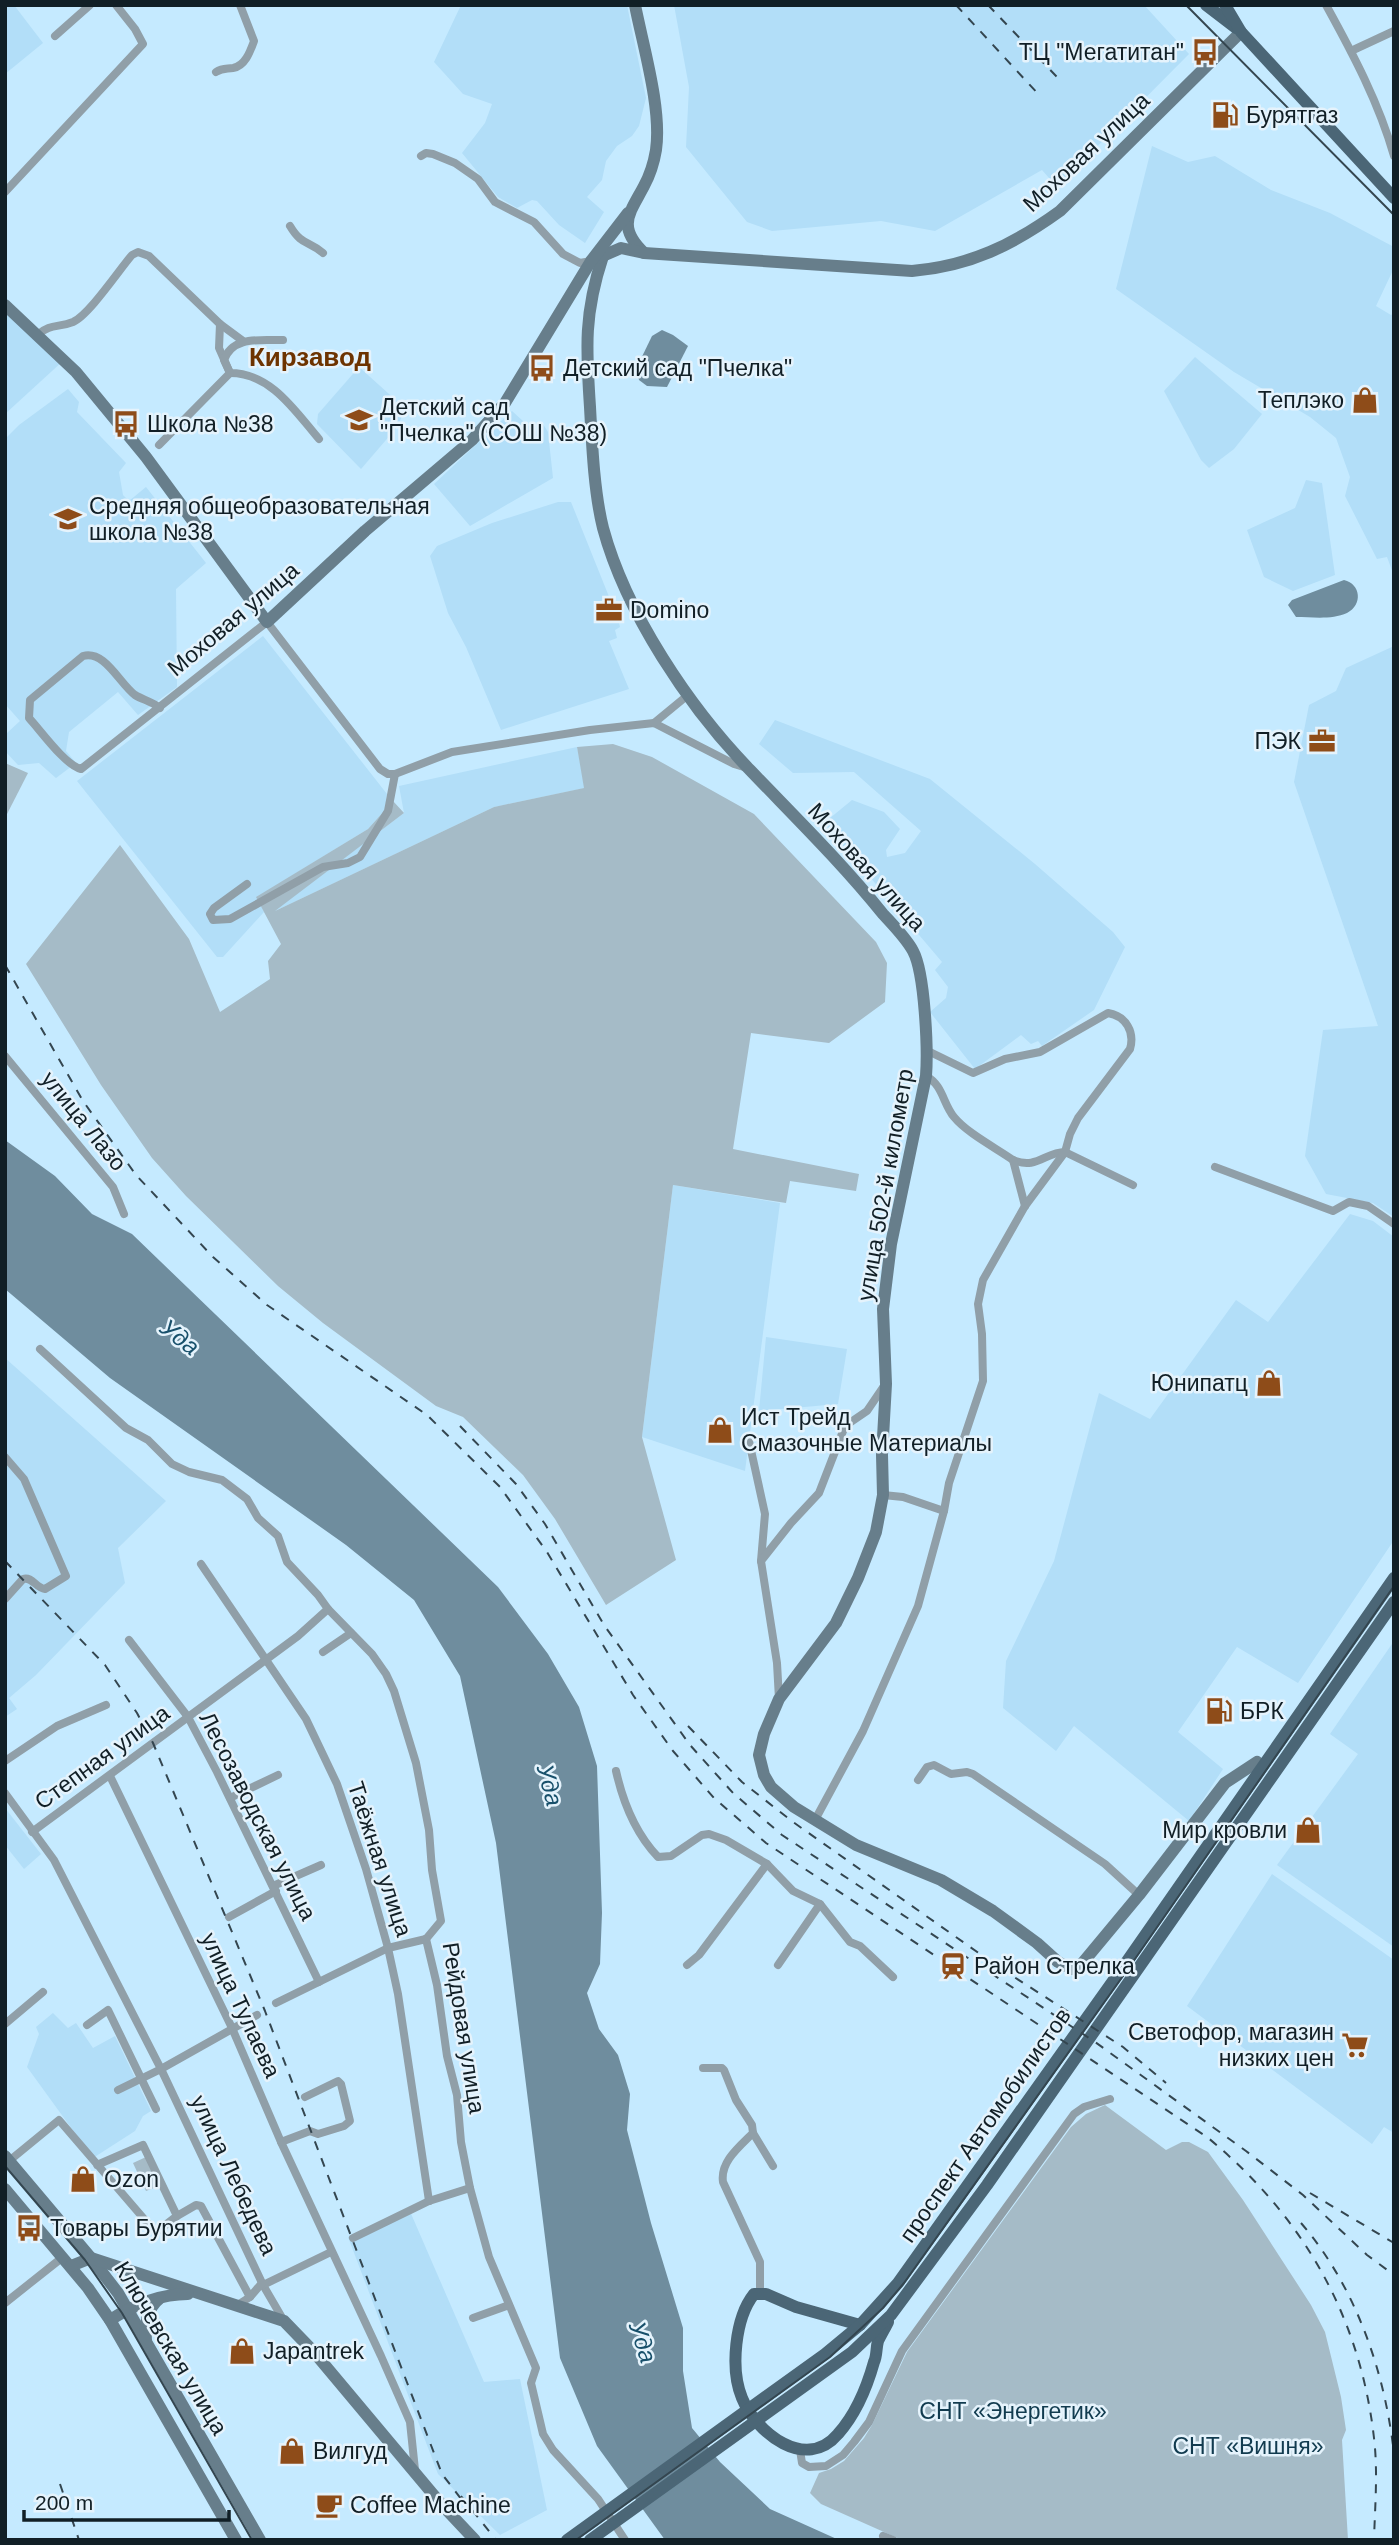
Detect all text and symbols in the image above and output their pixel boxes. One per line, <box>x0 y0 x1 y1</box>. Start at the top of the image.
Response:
bus stop icon: ТЦ "Мегатитан" <box>1190 37 1220 67</box>
place label: ТЦ "Мегатитан" <box>1019 39 1184 65</box>
street label: Моховая улица <box>1018 87 1155 217</box>
fuel station icon: Бурятгаз <box>1210 100 1240 130</box>
place label: Бурятгаз <box>1246 102 1338 128</box>
district label: Кирзавод <box>249 342 372 372</box>
bus stop icon: Детский сад "Пчелка" <box>527 353 557 383</box>
place label: Детский сад "Пчелка" <box>563 355 792 381</box>
shop icon: Теплэко <box>1350 385 1380 415</box>
place label: Теплэко <box>1258 387 1344 413</box>
place label: Детский сад "Пчелка" (СОШ №38) <box>380 394 607 446</box>
school or university icon: Детский сад "Пчелка" (СОШ №38) <box>344 405 374 435</box>
bus stop icon: Школа №38 <box>111 409 141 439</box>
place label: Школа №38 <box>147 411 274 437</box>
place label: Средняя общеобразовательная школа №38 <box>89 493 430 545</box>
school or university icon: Средняя общеобразовательная школа №38 <box>53 504 83 534</box>
street label: Моховая улица <box>162 557 304 681</box>
office icon: Domino <box>594 595 624 625</box>
place label: Domino <box>630 597 709 623</box>
office icon: ПЭК <box>1307 726 1337 756</box>
place label: ПЭК <box>1255 728 1302 754</box>
street label: Моховая улица <box>803 798 931 936</box>
street label: улица Лазо <box>36 1066 132 1176</box>
street label: улица 502-й километр <box>852 1067 918 1303</box>
water label: Уда <box>154 1313 205 1360</box>
shop icon: Юнипатц <box>1254 1368 1284 1398</box>
place label: Юнипатц <box>1151 1370 1248 1396</box>
place label: Ист Трейд Смазочные Материалы <box>741 1404 992 1456</box>
shop icon: Ист Трейд Смазочные Материалы <box>705 1415 735 1445</box>
fuel station icon: БРК <box>1204 1696 1234 1726</box>
place label: БРК <box>1240 1698 1284 1724</box>
street label: Степная улица <box>30 1699 174 1814</box>
street label: Лесозаводская улица <box>194 1708 322 1925</box>
water label: Уда <box>531 1760 568 1809</box>
street label: Таёжная улица <box>343 1778 417 1940</box>
shop icon: Мир кровли <box>1293 1815 1323 1845</box>
place label: Мир кровли <box>1162 1817 1287 1843</box>
street label: улица Тулаева <box>196 1928 286 2082</box>
street label: Рейдовая улица <box>438 1941 490 2116</box>
station icon: Район Стрелка <box>938 1951 968 1981</box>
place label: Район Стрелка <box>974 1953 1135 1979</box>
street label: проспект Автомобилистов <box>894 2003 1076 2247</box>
place label: Светофор, магазин низких цен <box>1128 2019 1334 2071</box>
supermarket icon: Светофор, магазин низких цен <box>1340 2030 1370 2060</box>
street label: улица Лебедева <box>186 2091 283 2259</box>
shop icon: Ozon <box>68 2164 98 2194</box>
place label: Ozon <box>104 2166 159 2192</box>
bus stop icon: Товары Бурятии <box>14 2213 44 2243</box>
place label: Товары Бурятии <box>50 2215 223 2241</box>
street label: Ключевская улица <box>109 2257 233 2439</box>
water label: Уда <box>623 2317 662 2366</box>
shop icon: Japantrek <box>227 2336 257 2366</box>
place label: Japantrek <box>263 2338 365 2364</box>
park label: СНТ «Энергетик» <box>919 2398 1107 2424</box>
park label: СНТ «Вишня» <box>1172 2433 1324 2459</box>
shop icon: Вилгуд <box>277 2436 307 2466</box>
place label: Вилгуд <box>313 2438 388 2464</box>
scale bar <box>24 2478 229 2522</box>
cafe icon: Coffee Machine <box>314 2490 344 2520</box>
text: 200 m <box>35 2491 93 2514</box>
place label: Coffee Machine <box>350 2492 511 2518</box>

